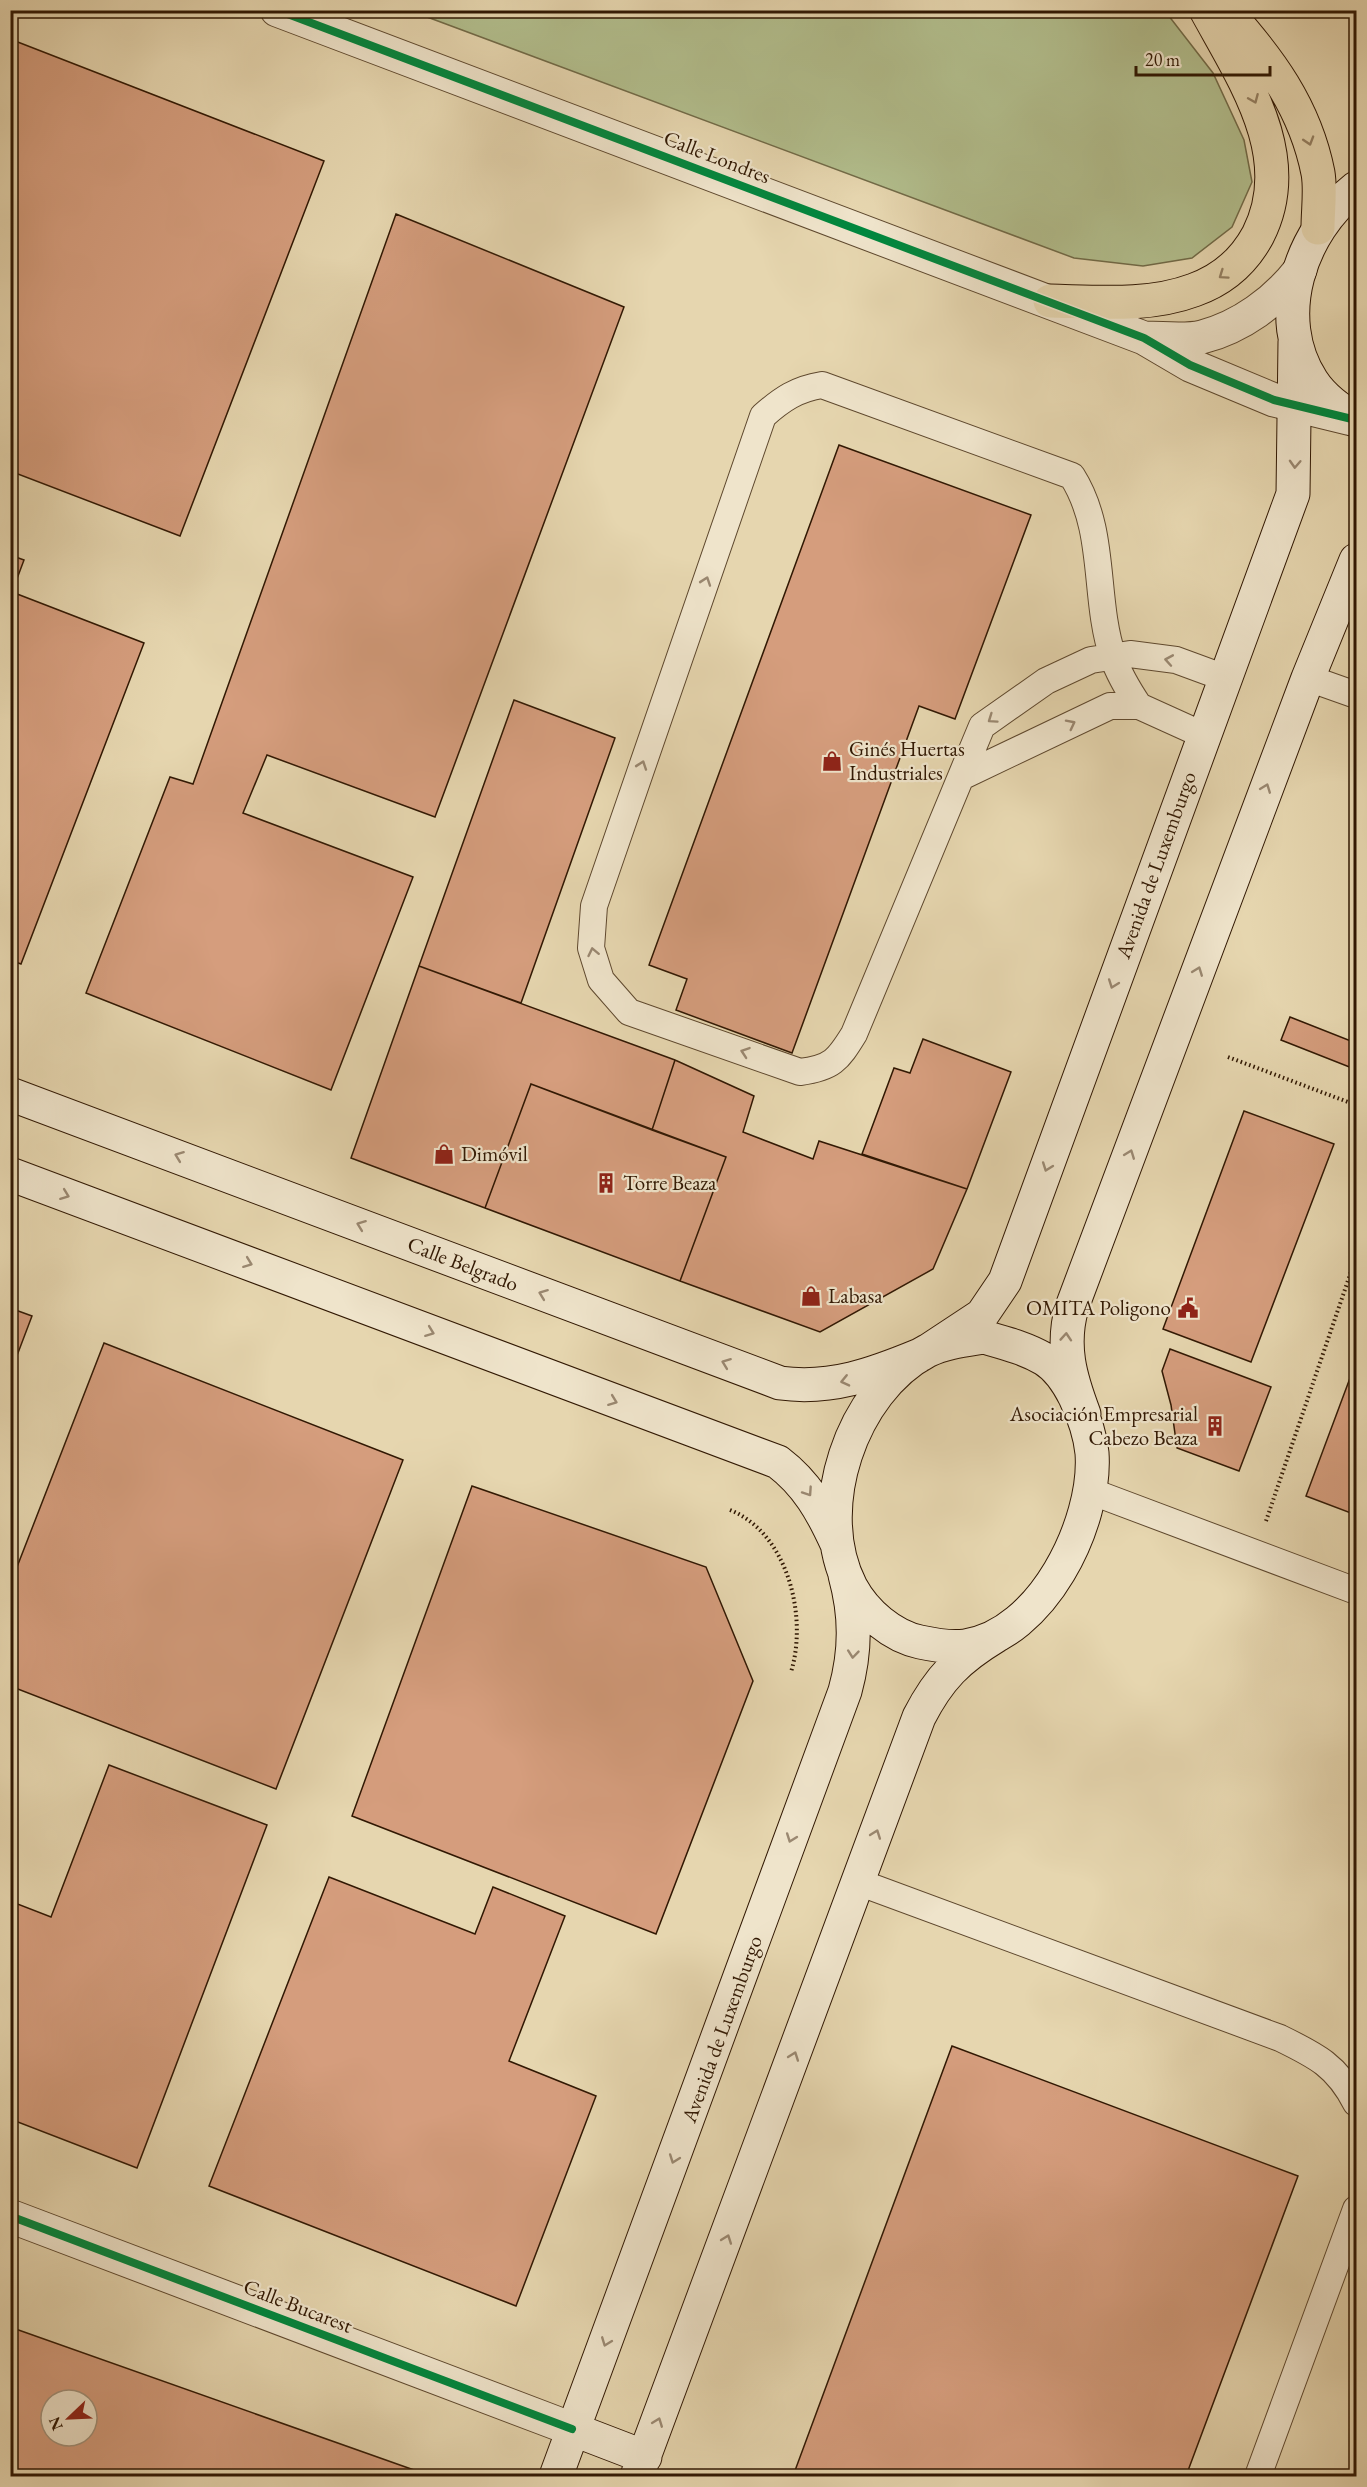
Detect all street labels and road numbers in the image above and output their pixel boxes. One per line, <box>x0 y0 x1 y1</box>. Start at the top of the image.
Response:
street label: Calle Londres <box>660 124 775 189</box>
street label: Avenida de Luxemburgo <box>1109 768 1202 963</box>
street label: Calle Belgrado <box>404 1230 523 1297</box>
street label: Avenida de Luxemburgo <box>675 1932 768 2127</box>
street label: Calle Bucarest <box>240 2272 357 2339</box>

